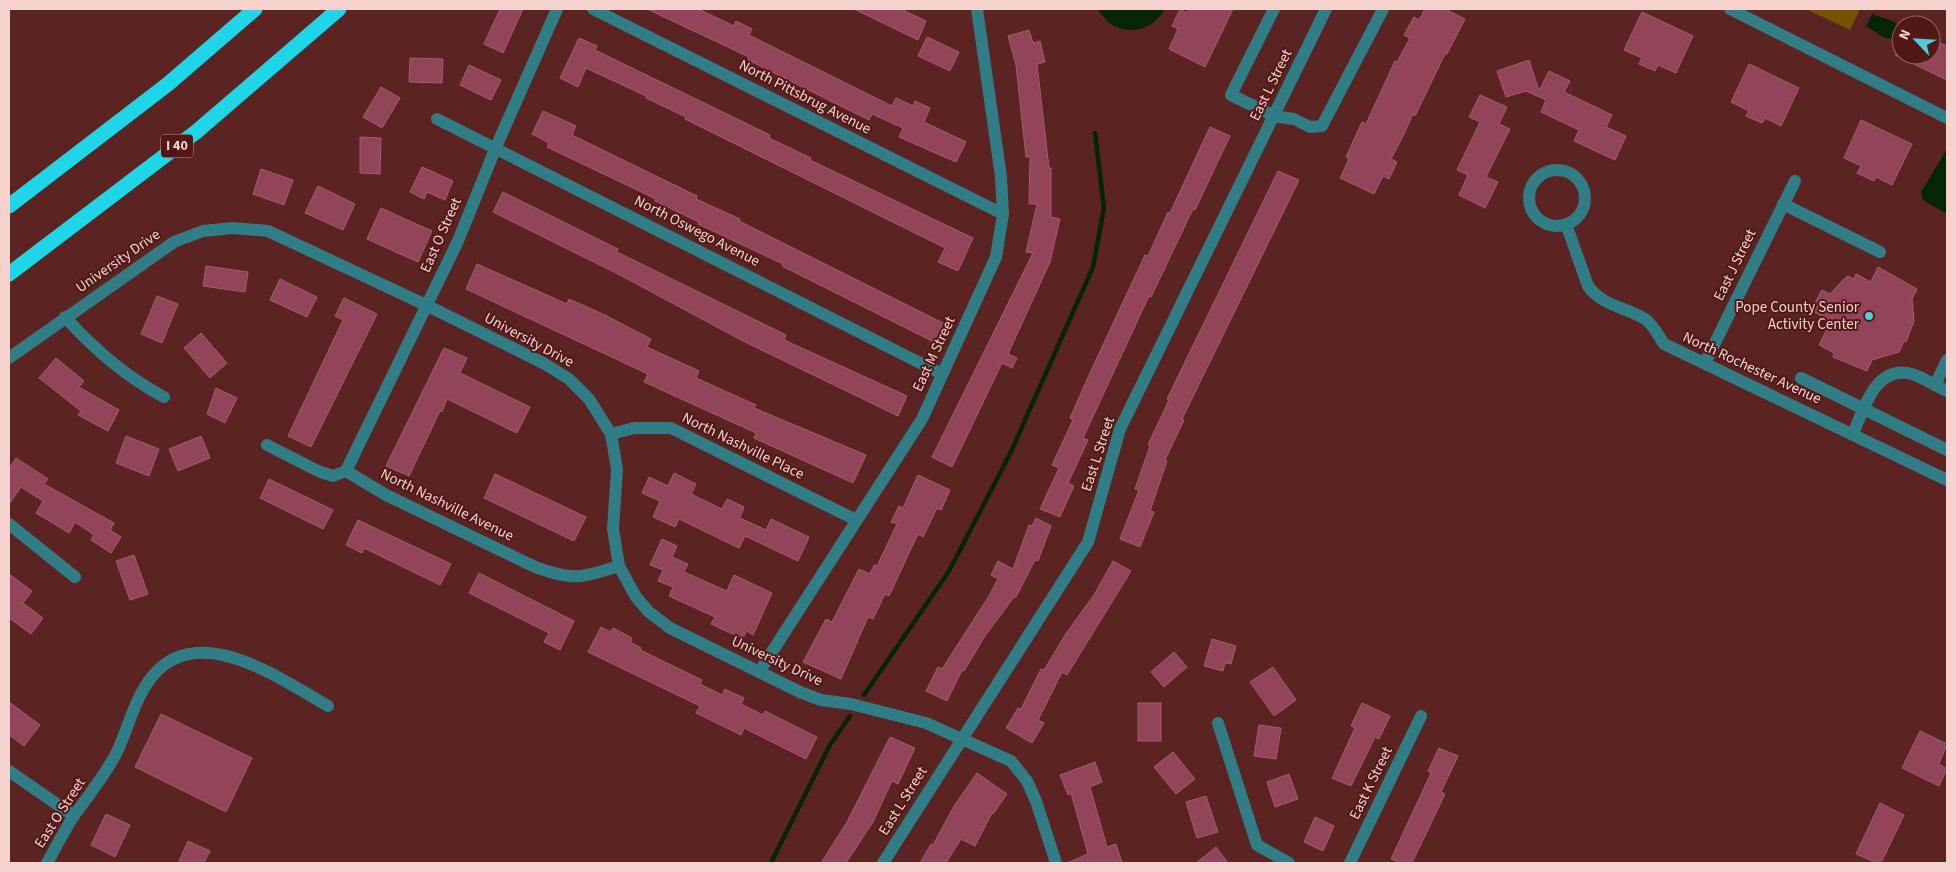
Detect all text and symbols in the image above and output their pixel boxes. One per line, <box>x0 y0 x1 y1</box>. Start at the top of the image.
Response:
north arrow <box>1891 15 1941 65</box>
text: N <box>1894 26 1916 43</box>
street label: East L Street <box>1245 46 1297 124</box>
street label: North Pittsbrug Avenue <box>735 55 875 139</box>
road number: I 40 <box>161 134 193 158</box>
street label: North Oswego Avenue <box>631 190 763 272</box>
street label: East O Street <box>415 194 467 276</box>
street label: University Drive <box>72 224 164 298</box>
street label: East J Street <box>1709 226 1761 304</box>
place label: Pope County Senior Activity Center <box>1735 297 1860 335</box>
street label: University Drive <box>481 308 577 372</box>
marker: Pope County Senior Activity Center <box>1863 310 1875 322</box>
street label: East M Street <box>907 313 961 395</box>
street label: North Rochester Avenue <box>1679 327 1825 409</box>
street label: North Nashville Place <box>678 407 808 485</box>
street label: East L Street <box>1076 414 1120 494</box>
street label: North Nashville Avenue <box>377 464 517 546</box>
street label: University Drive <box>728 631 826 691</box>
street label: East K Street <box>1344 743 1398 823</box>
street label: East L Street <box>874 763 932 839</box>
street label: East O Street <box>29 774 91 852</box>

